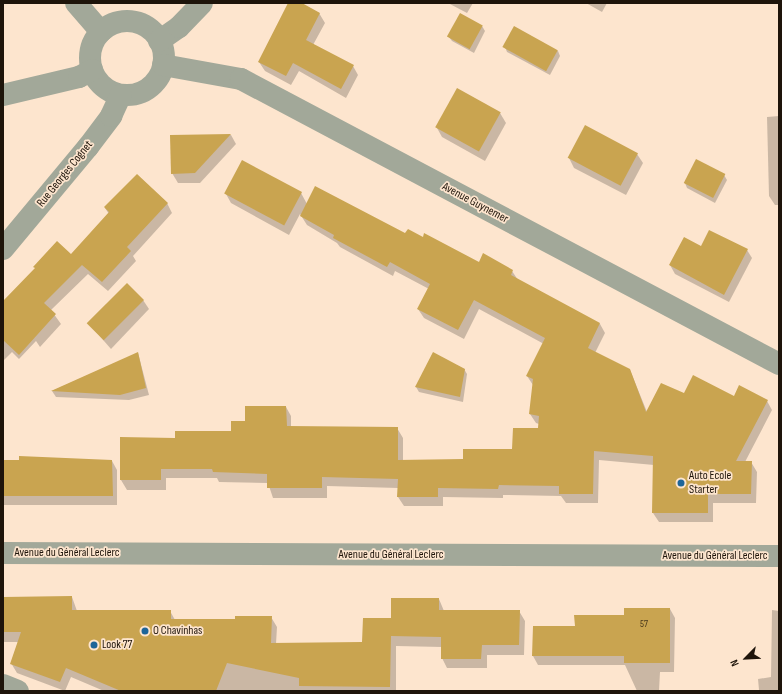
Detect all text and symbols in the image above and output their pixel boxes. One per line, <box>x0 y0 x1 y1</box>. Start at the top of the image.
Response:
street label: Rue Georges Cognet <box>34 138 96 210</box>
street label: Avenue Guynemer <box>439 180 511 226</box>
place label: Auto Ecole Starter <box>689 469 731 497</box>
marker: Auto Ecole Starter <box>676 478 686 488</box>
street label: Avenue du Général Leclerc <box>14 546 120 560</box>
street label: Avenue du Général Leclerc <box>338 548 444 562</box>
street label: Avenue du Général Leclerc <box>662 549 768 563</box>
house number: 57 <box>640 619 648 631</box>
place label: O Chavinhas <box>153 624 202 638</box>
marker: O Chavinhas <box>140 626 150 636</box>
place label: Look 77 <box>102 638 132 652</box>
north arrow <box>726 638 766 678</box>
marker: Look 77 <box>89 640 99 650</box>
text: N <box>727 658 742 668</box>

